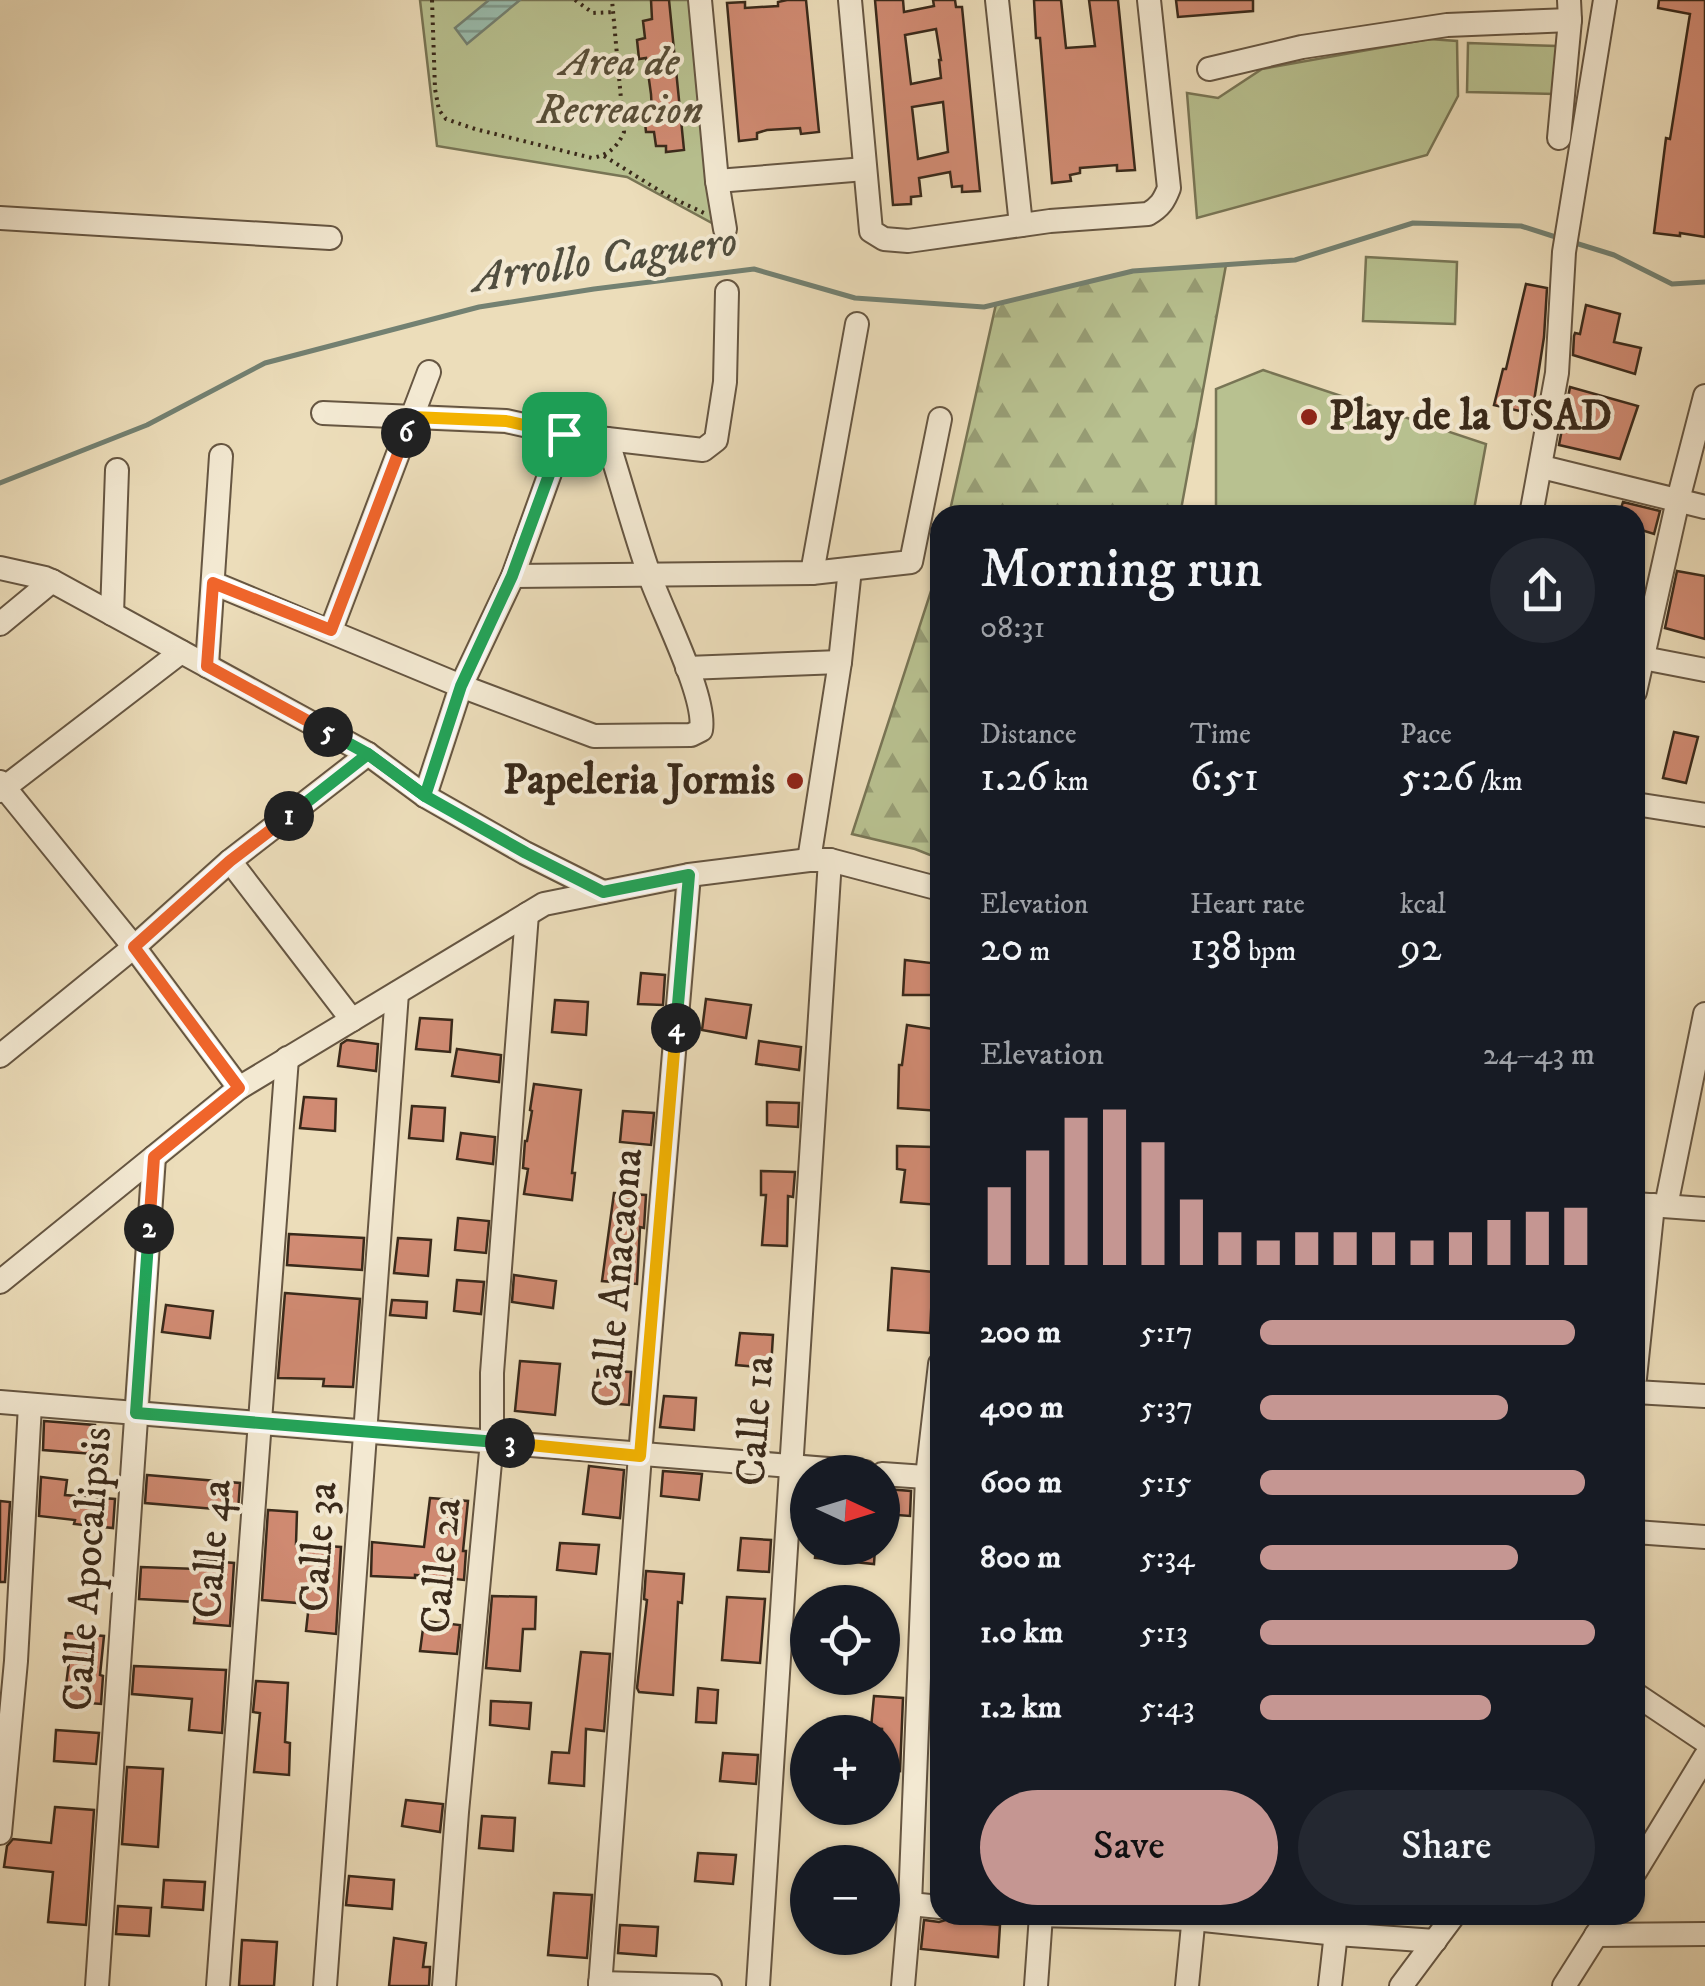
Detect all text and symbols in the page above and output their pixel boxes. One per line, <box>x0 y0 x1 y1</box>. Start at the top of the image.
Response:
park label: Area de Recreacion <box>536 37 703 137</box>
water label: Arrollo Caguero <box>464 214 741 307</box>
place label: Play de la USAD <box>1329 391 1612 443</box>
pin <box>522 392 607 477</box>
marker: Play de la USAD <box>1298 406 1320 428</box>
icon: arrive <box>537 407 592 462</box>
pin: 6 <box>381 408 431 458</box>
text: 6 <box>399 415 413 450</box>
text: Morning run <box>980 536 1262 605</box>
button: share <box>1490 538 1595 643</box>
text: 08:31 <box>980 608 1045 648</box>
pin: 5 <box>303 707 353 757</box>
text: 5 <box>321 714 335 749</box>
text: Distance <box>980 717 1076 752</box>
text: Time <box>1190 717 1251 752</box>
text: Pace <box>1400 717 1452 752</box>
text: 1.26 <box>980 752 1048 804</box>
text: 6:51 <box>1190 752 1259 804</box>
text: 5:26 <box>1400 752 1474 804</box>
place label: Papeleria Jormis <box>503 755 775 807</box>
text: km <box>1048 764 1089 799</box>
text: /km <box>1474 764 1523 799</box>
marker: Papeleria Jormis <box>784 770 806 792</box>
pin: 1 <box>264 791 314 841</box>
text: 1 <box>284 798 294 833</box>
text: Elevation <box>980 887 1088 922</box>
text: Heart rate <box>1190 887 1305 922</box>
text: kcal <box>1400 887 1446 922</box>
text: 20 <box>980 922 1023 974</box>
text: 138 <box>1190 922 1242 974</box>
text: 92 <box>1400 922 1442 974</box>
text: m <box>1023 934 1050 969</box>
text: bpm <box>1242 934 1296 969</box>
pin: 4 <box>651 1003 701 1053</box>
text: 4 <box>668 1010 684 1045</box>
text: Elevation <box>980 1035 1104 1075</box>
text: 24–43 m <box>1483 1035 1595 1075</box>
street label: Calle Anacaona <box>581 1146 655 1410</box>
pin: 2 <box>124 1204 174 1254</box>
text: 2 <box>142 1211 156 1246</box>
text: 200 m <box>980 1313 1061 1353</box>
text: 5:17 <box>1140 1313 1193 1353</box>
street label: Calle 1a <box>726 1354 786 1488</box>
text: 400 m <box>980 1388 1064 1428</box>
text: 5:37 <box>1140 1388 1193 1428</box>
pin: 3 <box>485 1418 535 1468</box>
street label: Calle Apocalipsis <box>52 1425 124 1713</box>
text: 3 <box>505 1425 515 1460</box>
north arrow <box>790 1455 900 1565</box>
map controls <box>790 1455 900 1955</box>
text: 600 m <box>980 1463 1062 1503</box>
text: 5:15 <box>1140 1463 1192 1503</box>
street label: Calle 4a <box>182 1478 244 1620</box>
street label: Calle 3a <box>289 1480 350 1614</box>
street label: Calle 2a <box>410 1496 474 1636</box>
text: 800 m <box>980 1538 1061 1578</box>
text: 5:34 <box>1140 1538 1195 1578</box>
button: locate <box>790 1585 900 1695</box>
text: 1.0 km <box>980 1613 1063 1653</box>
text: 5:13 <box>1140 1613 1188 1653</box>
text: 1.2 km <box>980 1688 1062 1728</box>
text: 5:43 <box>1140 1688 1195 1728</box>
button: + <box>790 1715 900 1825</box>
button: Save <box>980 1790 1278 1905</box>
button: Share <box>1298 1790 1595 1905</box>
button: − <box>790 1845 900 1955</box>

